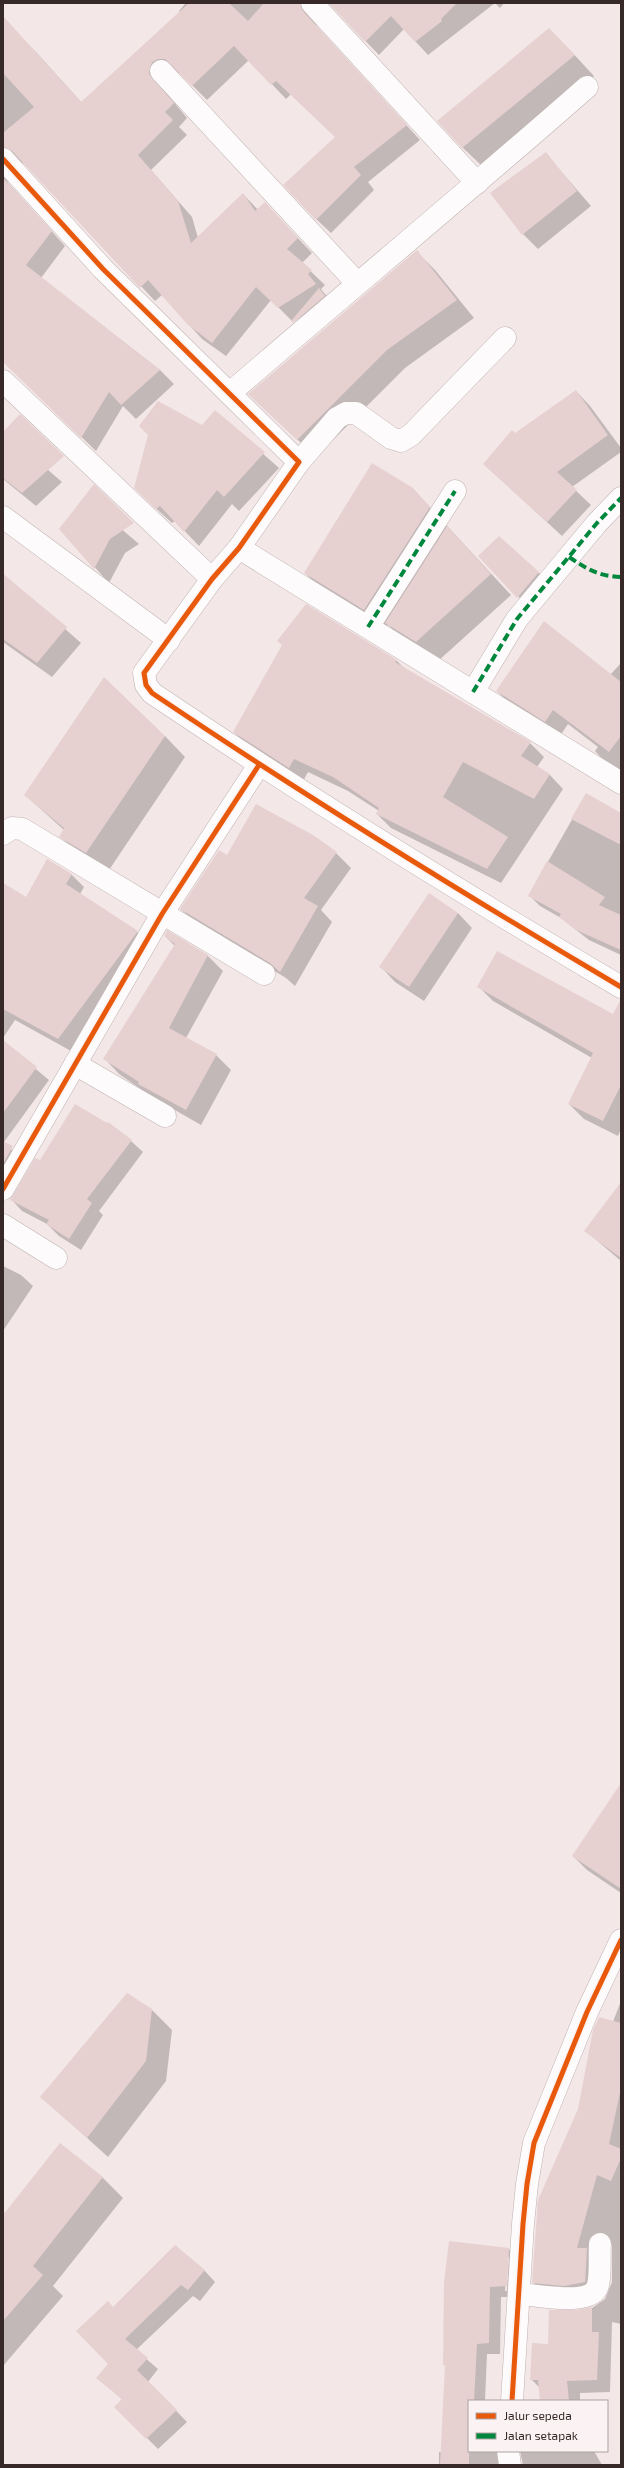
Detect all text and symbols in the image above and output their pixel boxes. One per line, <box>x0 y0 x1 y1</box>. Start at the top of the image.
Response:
legend <box>468 2400 608 2452</box>
text: Jalur sepeda <box>504 2408 572 2422</box>
text: Jalan setapak <box>504 2428 578 2442</box>

